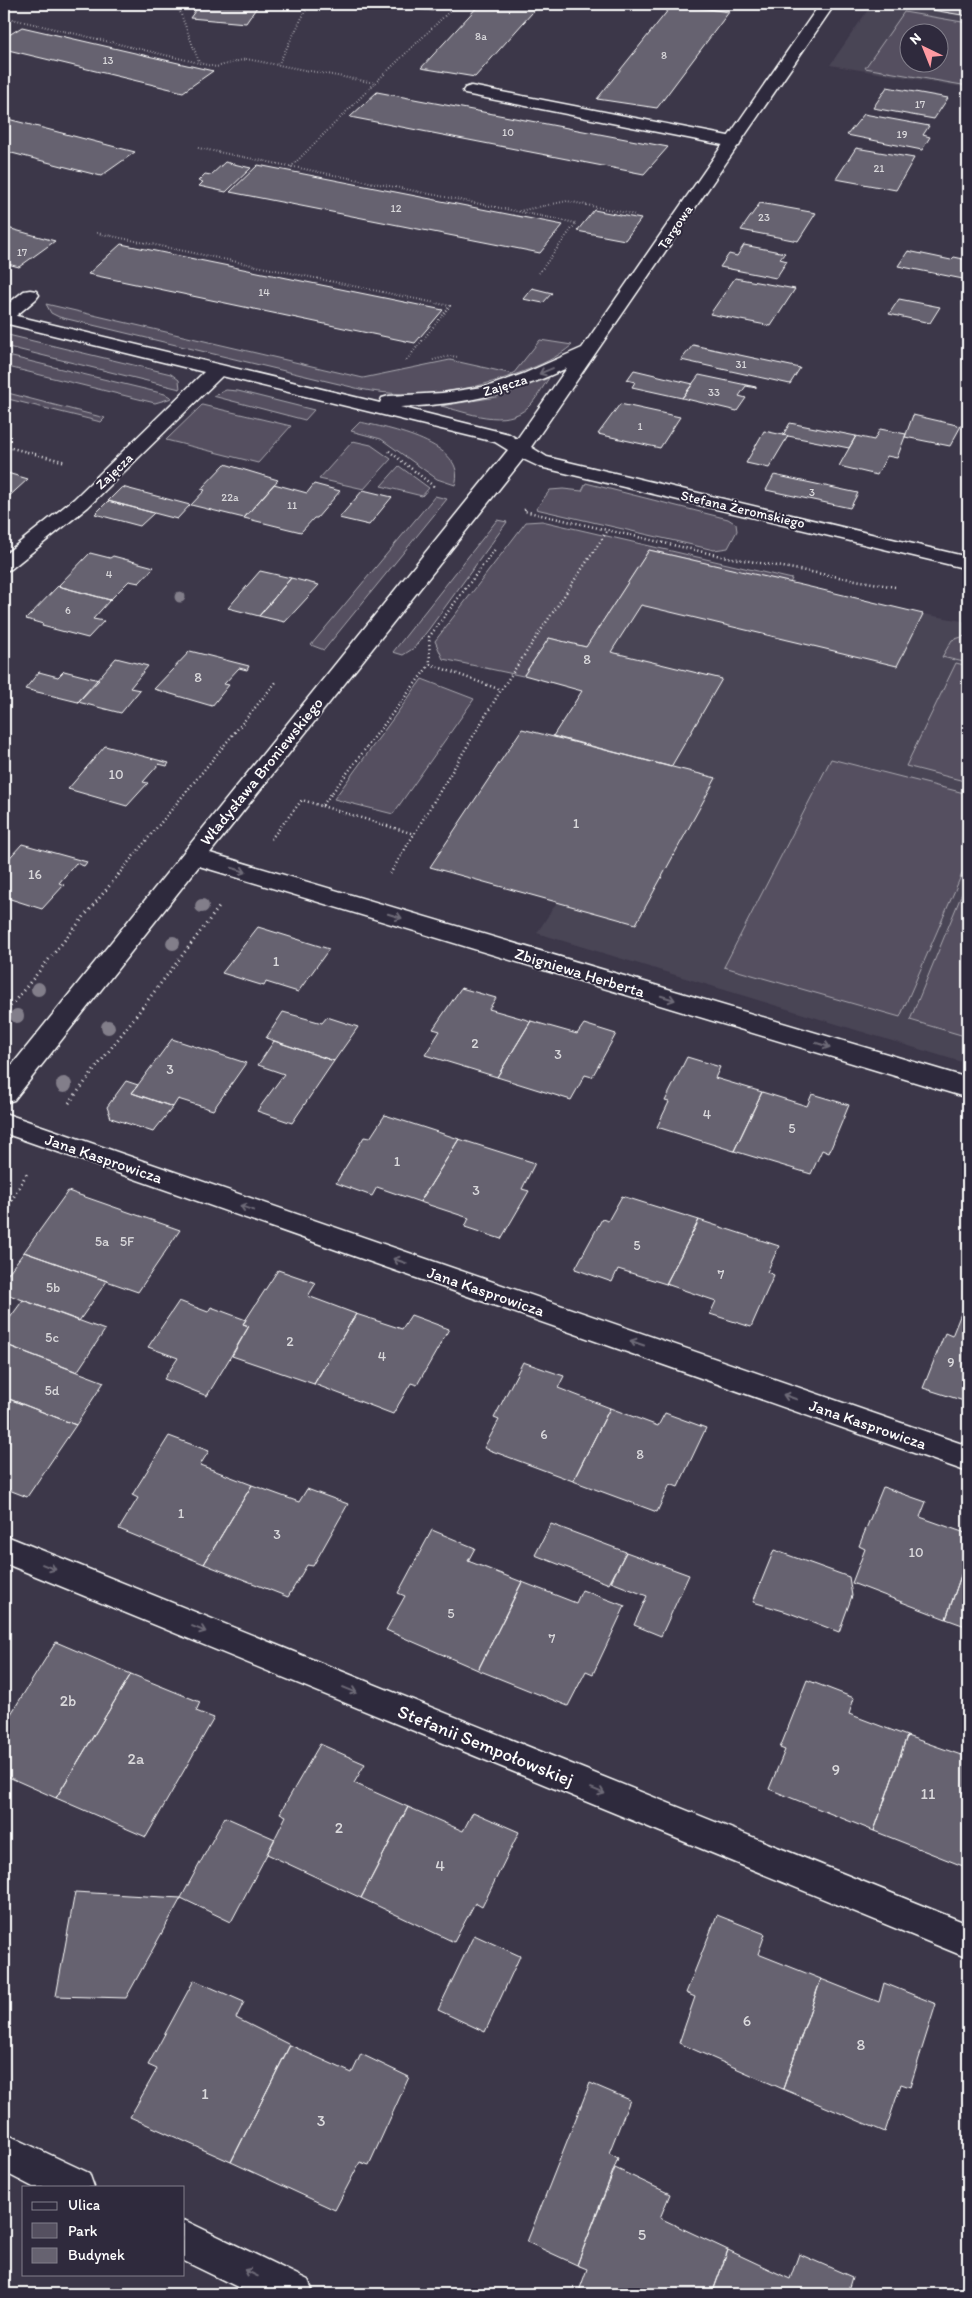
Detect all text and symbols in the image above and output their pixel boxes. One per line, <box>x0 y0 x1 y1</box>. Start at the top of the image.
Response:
north arrow <box>900 22 950 72</box>
text: N <box>906 29 925 48</box>
house number: 8a <box>475 30 487 43</box>
house number: 8 <box>661 49 667 62</box>
house number: 13 <box>102 54 114 67</box>
house number: 17 <box>915 98 926 111</box>
house number: 10 <box>502 126 514 139</box>
house number: 19 <box>897 128 908 141</box>
house number: 21 <box>874 162 884 175</box>
street label: Targowa <box>654 201 697 253</box>
house number: 12 <box>391 202 402 215</box>
house number: 23 <box>758 211 770 224</box>
house number: 17 <box>17 246 28 259</box>
house number: 14 <box>258 286 270 299</box>
house number: 31 <box>735 358 747 371</box>
one-way arrow <box>539 367 554 376</box>
street label: Zajęcza <box>481 371 529 400</box>
house number: 33 <box>708 386 720 399</box>
house number: 1 <box>637 420 643 433</box>
street label: Zajęcza <box>92 449 137 493</box>
house number: 3 <box>809 486 815 499</box>
street label: Stefana Żeromskiego <box>679 487 807 532</box>
house number: 22a <box>221 491 239 504</box>
house number: 11 <box>287 499 297 512</box>
house number: 4 <box>106 568 113 581</box>
house number: 6 <box>65 604 71 617</box>
house number: 8 <box>583 651 591 668</box>
house number: 8 <box>194 669 202 686</box>
street label: Władysława Broniewskiego <box>196 693 327 849</box>
house number: 10 <box>108 766 124 783</box>
house number: 1 <box>573 815 580 832</box>
one-way arrow <box>231 865 247 875</box>
house number: 16 <box>28 866 42 883</box>
one-way arrow <box>386 912 402 922</box>
street label: Zbigniewa Herberta <box>513 944 648 1001</box>
house number: 1 <box>273 953 280 970</box>
one-way arrow <box>659 994 675 1004</box>
house number: 2 <box>471 1035 479 1052</box>
one-way arrow <box>815 1040 831 1050</box>
house number: 3 <box>554 1046 562 1063</box>
house number: 3 <box>166 1061 174 1078</box>
house number: 4 <box>703 1106 712 1123</box>
house number: 5 <box>788 1120 796 1137</box>
street label: Jana Kasprowicza <box>43 1129 166 1188</box>
house number: 1 <box>394 1153 401 1170</box>
house number: 3 <box>472 1182 480 1199</box>
one-way arrow <box>239 1202 255 1212</box>
house number: 5a <box>95 1233 110 1250</box>
house number: 5F <box>120 1233 135 1250</box>
house number: 5 <box>633 1237 641 1254</box>
one-way arrow <box>393 1256 409 1265</box>
street label: Jana Kasprowicza <box>425 1262 548 1321</box>
house number: 7 <box>718 1266 725 1283</box>
house number: 5b <box>46 1279 60 1296</box>
house number: 5c <box>45 1329 59 1346</box>
house number: 2 <box>286 1333 294 1350</box>
one-way arrow <box>629 1338 645 1347</box>
house number: 4 <box>378 1348 387 1365</box>
house number: 9 <box>947 1354 955 1371</box>
house number: 5d <box>44 1382 60 1399</box>
one-way arrow <box>783 1392 798 1401</box>
street label: Jana Kasprowicza <box>807 1395 930 1454</box>
house number: 6 <box>540 1426 548 1443</box>
house number: 8 <box>636 1446 644 1463</box>
house number: 1 <box>178 1505 185 1522</box>
house number: 3 <box>273 1526 281 1543</box>
house number: 10 <box>908 1544 924 1561</box>
one-way arrow <box>41 1563 56 1573</box>
house number: 5 <box>447 1605 455 1622</box>
one-way arrow <box>192 1625 207 1634</box>
house number: 7 <box>549 1630 556 1647</box>
one-way arrow <box>342 1686 357 1695</box>
house number: 2b <box>60 1691 76 1710</box>
street label: Stefanii Sempołowskiej <box>394 1700 577 1791</box>
house number: 2a <box>128 1749 145 1768</box>
house number: 9 <box>832 1760 840 1779</box>
house number: 11 <box>921 1784 936 1803</box>
one-way arrow <box>590 1786 605 1796</box>
house number: 2 <box>335 1818 344 1837</box>
house number: 4 <box>435 1856 445 1875</box>
house number: 6 <box>743 2011 751 2030</box>
house number: 8 <box>857 2035 866 2054</box>
house number: 1 <box>201 2084 209 2103</box>
house number: 3 <box>317 2111 326 2130</box>
legend <box>22 2186 185 2276</box>
text: Ulica <box>68 2196 101 2214</box>
text: Park <box>68 2222 98 2240</box>
house number: 5 <box>638 2225 646 2244</box>
text: Budynek <box>68 2246 125 2264</box>
one-way arrow <box>244 2268 259 2277</box>

